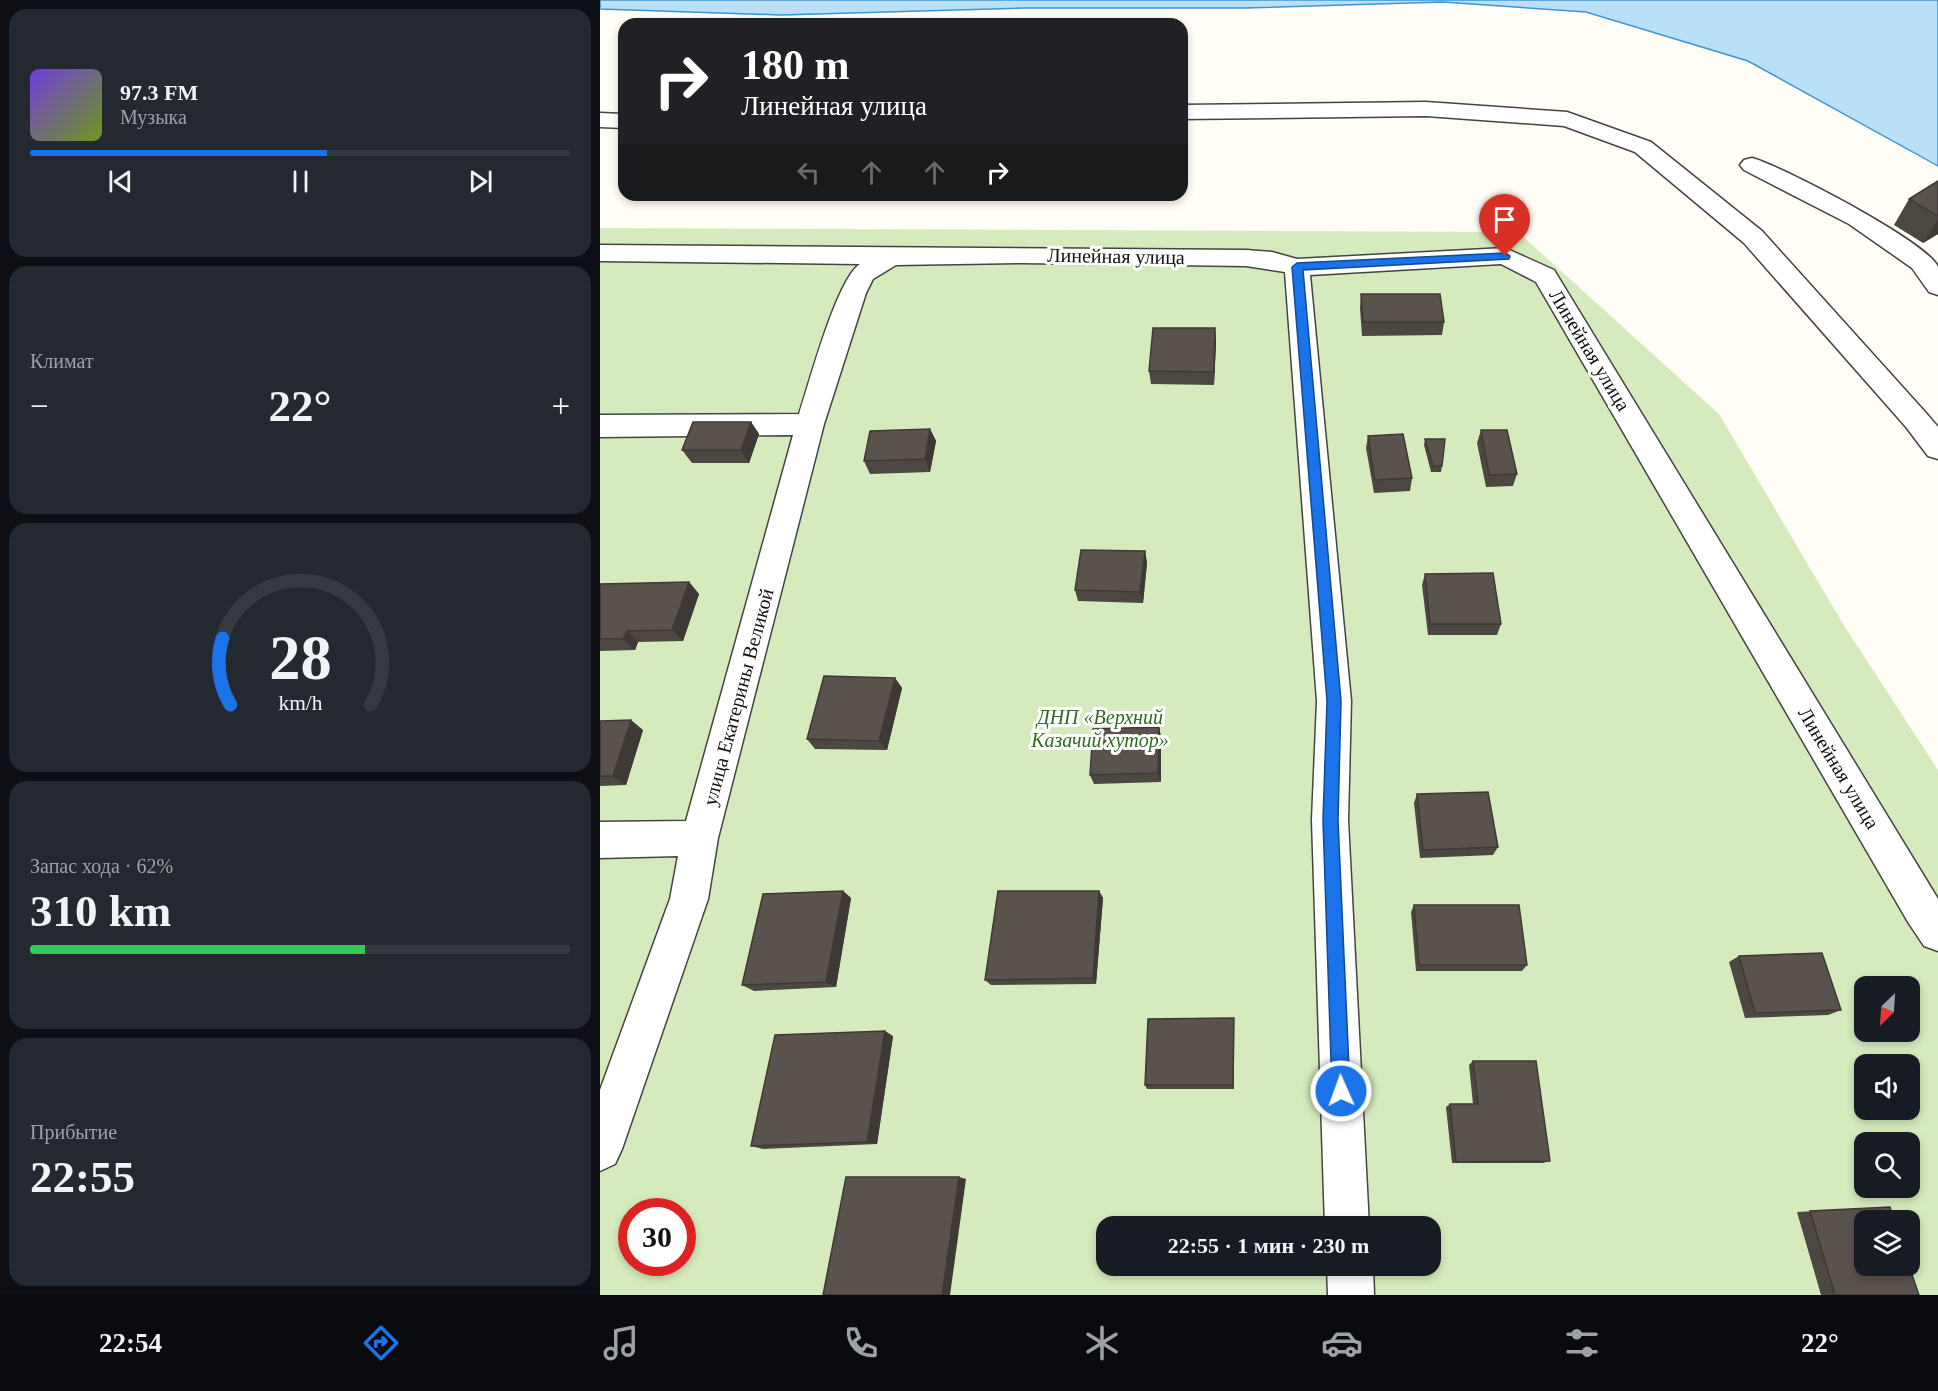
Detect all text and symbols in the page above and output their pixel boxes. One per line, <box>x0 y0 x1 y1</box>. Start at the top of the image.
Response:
icon: right <box>642 42 720 120</box>
text: 180 m <box>741 42 850 88</box>
text: 97.3 FM <box>120 80 198 105</box>
text: Линейная улица <box>741 91 927 121</box>
text: Музыка <box>120 106 187 128</box>
icon: left <box>792 156 825 189</box>
icon: ahead <box>855 156 888 189</box>
icon: ahead <box>918 156 951 189</box>
icon: right <box>981 156 1014 189</box>
icon: previous <box>104 165 137 198</box>
icon: pause <box>284 165 317 198</box>
icon: next <box>464 165 497 198</box>
pin <box>1479 194 1530 256</box>
icon: arrive <box>1488 203 1521 236</box>
street label: Линейная улица <box>1047 244 1185 269</box>
street label: Линейная улица <box>1544 285 1635 415</box>
text: Климат <box>30 350 94 372</box>
text: 22° <box>269 381 332 431</box>
text: − <box>30 388 49 424</box>
text: + <box>551 388 570 424</box>
street label: улица Екатерины Великой <box>698 586 779 808</box>
text: 28 <box>269 623 331 692</box>
text: km/h <box>278 691 322 715</box>
street label: Линейная улица <box>1793 703 1884 833</box>
park label: ДНП «Верхний Казачий хутор» <box>1030 706 1169 752</box>
text: Запас хода · 62% <box>30 855 173 877</box>
text: 310 km <box>30 886 171 936</box>
north arrow <box>1854 976 1920 1042</box>
map controls <box>1854 976 1920 1276</box>
button: sound <box>1854 1054 1920 1120</box>
position arrow <box>1309 1059 1373 1123</box>
text: Прибытие <box>30 1121 117 1143</box>
button: search <box>1854 1132 1920 1198</box>
text: 22:55 <box>30 1152 135 1202</box>
speed limit sign: 30 <box>618 1198 696 1276</box>
button: layers <box>1854 1210 1920 1276</box>
text: 22:55 · 1 мин · 230 m <box>1168 1233 1369 1258</box>
icon: directions <box>360 1322 402 1364</box>
icon: music <box>600 1322 642 1364</box>
icon: phone <box>840 1322 882 1364</box>
icon: climate <box>1081 1322 1123 1364</box>
icon: car <box>1321 1322 1363 1364</box>
icon: filters <box>1561 1322 1603 1364</box>
text: 22:54 <box>99 1328 162 1358</box>
text: 22° <box>1801 1328 1839 1358</box>

